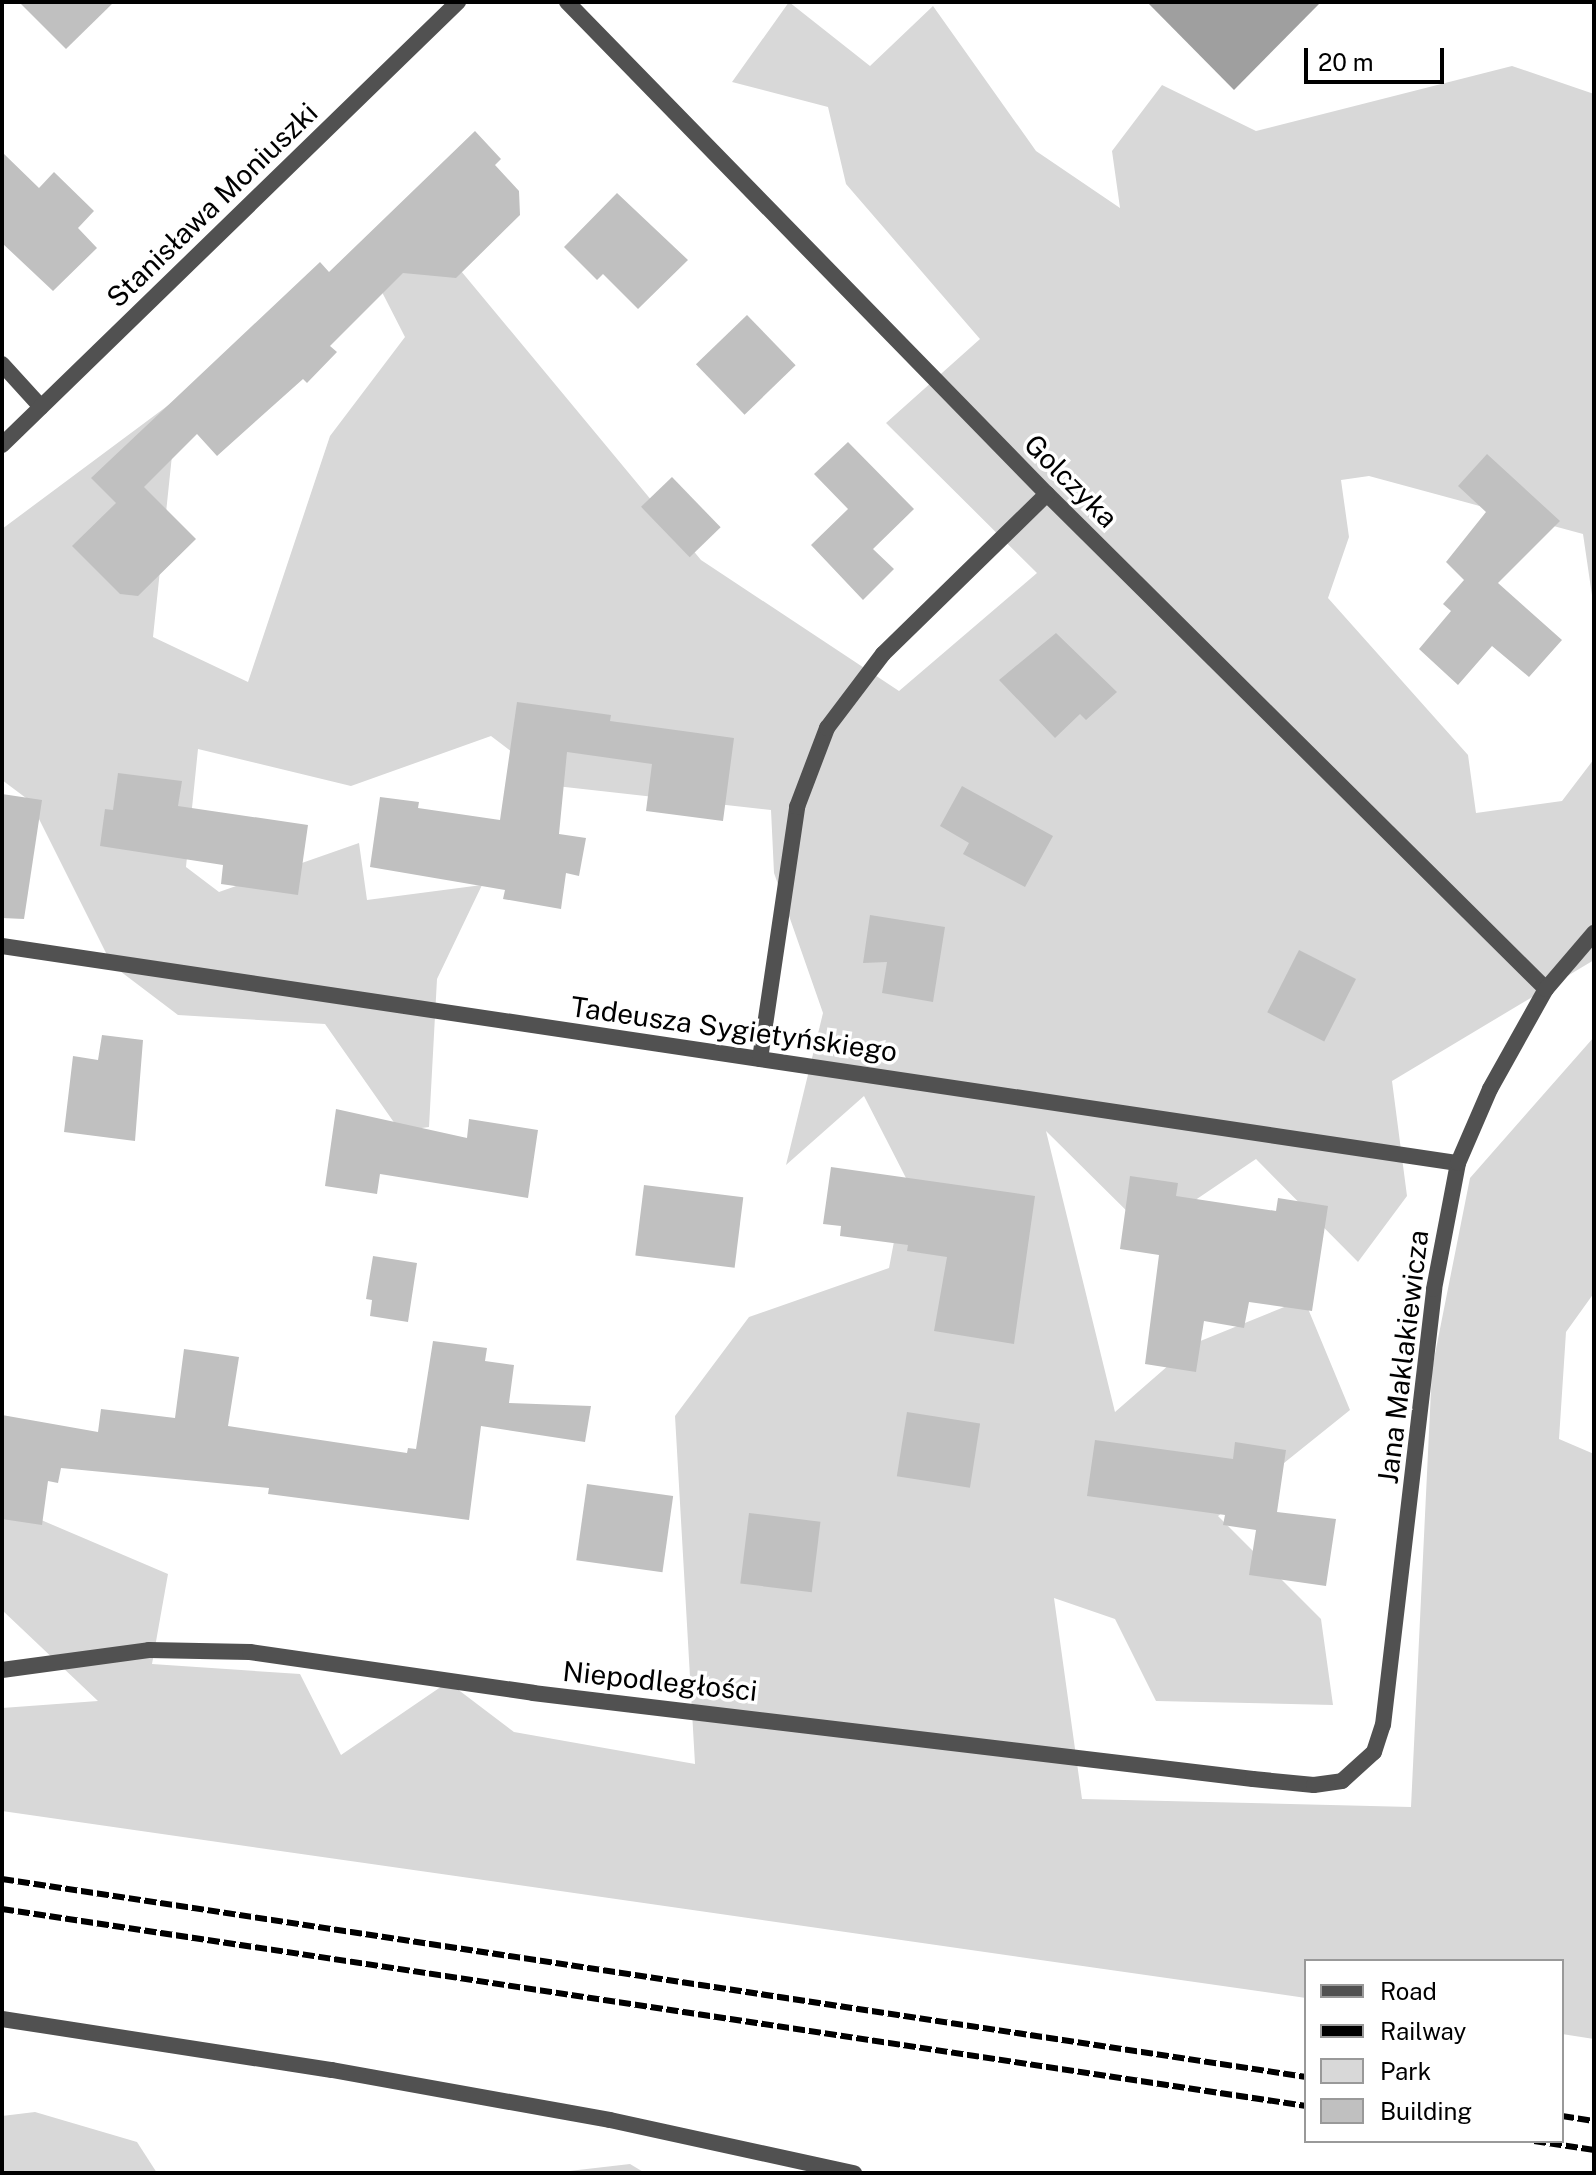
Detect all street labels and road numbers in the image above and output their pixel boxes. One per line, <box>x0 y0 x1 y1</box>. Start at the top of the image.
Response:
street label: Stanisława Moniuszki <box>100 96 324 314</box>
street label: Golczyka <box>1017 427 1125 535</box>
street label: Tadeusza Sygietyńskiego <box>569 989 899 1069</box>
street label: Jana Maklakiewicza <box>1371 1228 1435 1486</box>
street label: Niepodległości <box>561 1654 759 1708</box>

